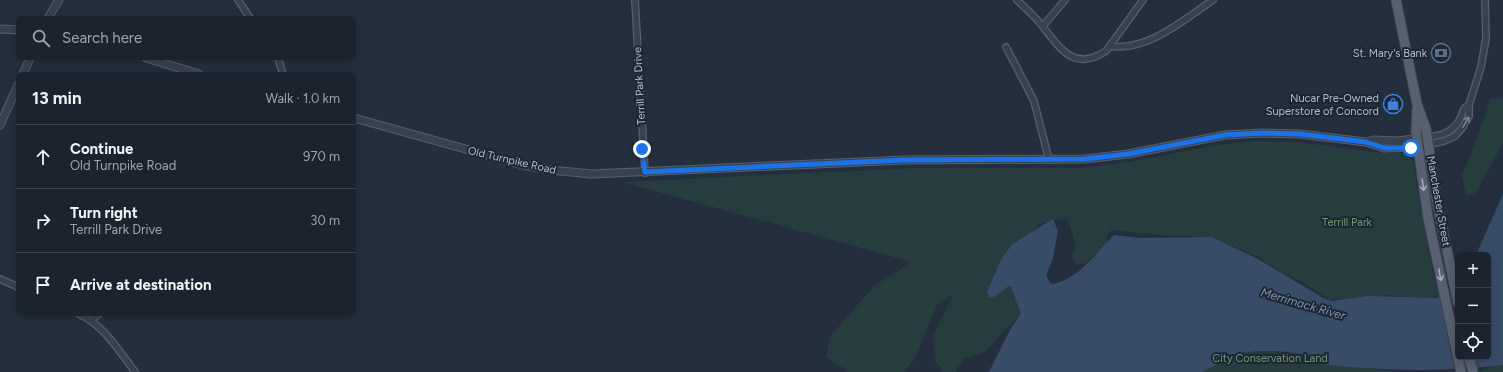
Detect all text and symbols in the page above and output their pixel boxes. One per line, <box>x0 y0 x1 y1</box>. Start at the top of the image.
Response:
search box <box>16 16 356 60</box>
icon: search <box>30 27 52 49</box>
text: Search here <box>62 29 142 47</box>
bank icon: St. Mary's Bank <box>1430 42 1452 64</box>
street label: Terrill Park Drive <box>631 47 648 125</box>
place label: St. Mary's Bank <box>1353 47 1428 60</box>
text: 13 min <box>32 88 82 108</box>
text: Walk · 1.0 km <box>266 91 340 106</box>
place label: Nucar Pre-Owned Superstore of Concord <box>1266 92 1379 118</box>
shop icon: Nucar Pre-Owned Superstore of Concord <box>1382 93 1404 115</box>
one-way arrow <box>1462 116 1470 128</box>
route start <box>1402 139 1420 157</box>
text: Continue <box>70 140 133 158</box>
route end <box>633 140 651 158</box>
street label: Old Turnpike Road <box>467 144 557 177</box>
icon: ahead <box>32 146 54 168</box>
text: 970 m <box>303 149 340 164</box>
street label: Manchester Street <box>1424 155 1453 247</box>
text: Old Turnpike Road <box>70 158 176 173</box>
one-way arrow <box>1419 178 1427 191</box>
text: Turn right <box>70 204 138 222</box>
icon: right <box>32 210 54 232</box>
text: 30 m <box>310 213 340 228</box>
park label: Terrill Park <box>1322 216 1373 229</box>
text: Terrill Park Drive <box>70 222 162 237</box>
map controls <box>1455 252 1491 360</box>
button: + <box>1455 252 1491 288</box>
one-way arrow <box>1437 268 1445 281</box>
icon: arrive <box>32 274 54 296</box>
text: Arrive at destination <box>70 276 211 294</box>
water label: Merrimack River <box>1259 285 1348 323</box>
button: − <box>1455 288 1491 324</box>
button: locate <box>1455 324 1491 360</box>
park label: City Conservation Land <box>1212 352 1328 365</box>

